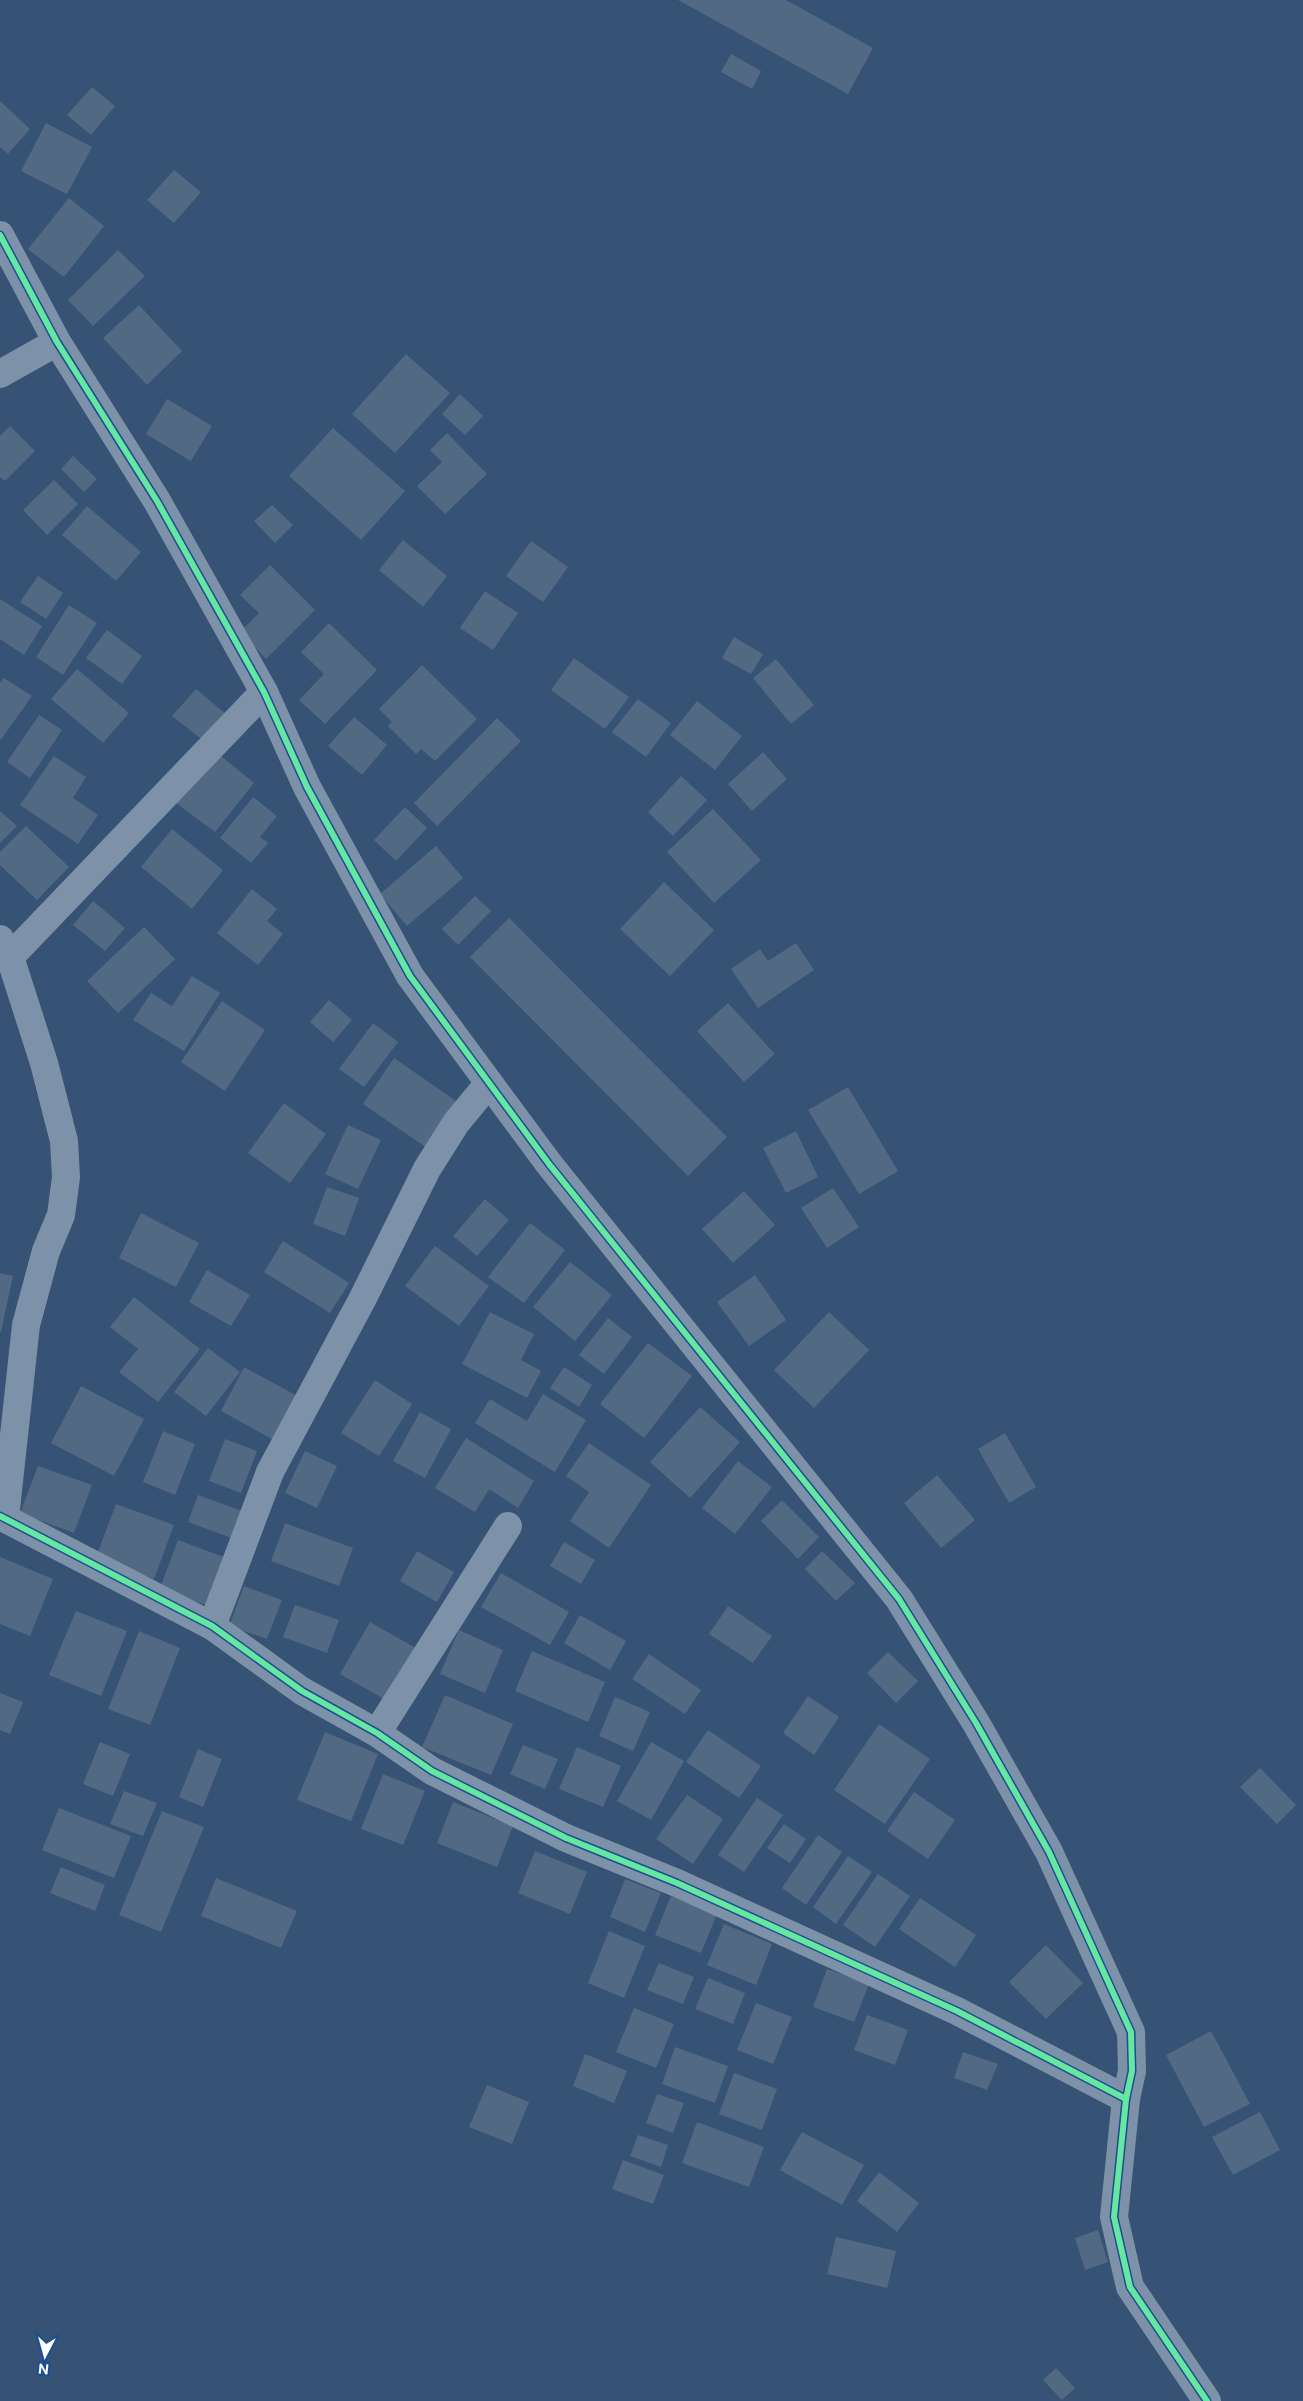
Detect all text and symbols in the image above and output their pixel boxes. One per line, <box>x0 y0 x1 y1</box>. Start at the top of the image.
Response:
north arrow <box>20 2331 70 2381</box>
text: N <box>37 2360 50 2377</box>

